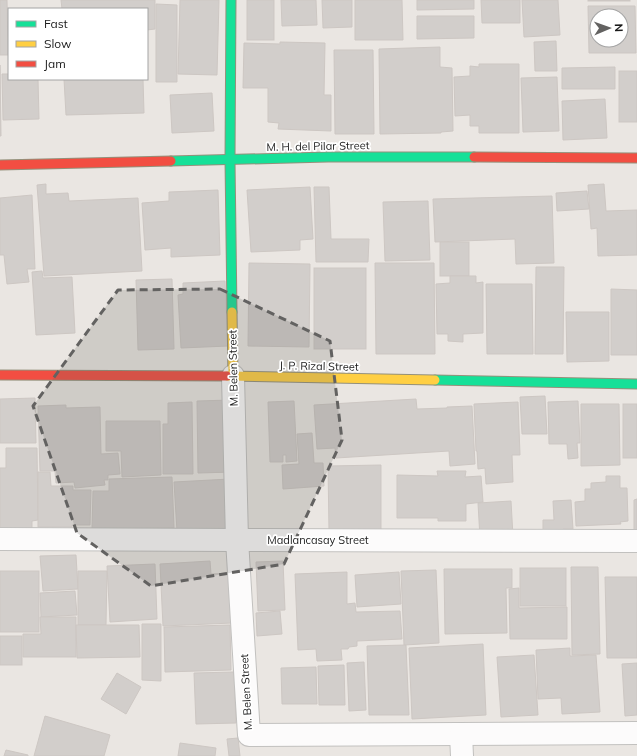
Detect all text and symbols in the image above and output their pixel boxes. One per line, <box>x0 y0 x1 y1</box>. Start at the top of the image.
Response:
legend <box>8 8 148 80</box>
north arrow <box>589 8 629 48</box>
text: Fast <box>44 16 68 31</box>
text: N <box>612 23 626 32</box>
text: Slow <box>44 36 72 51</box>
text: Jam <box>44 56 66 71</box>
street label: M. H. del Pilar Street <box>266 138 370 154</box>
street label: M. Belen Street <box>225 329 241 406</box>
street label: J. P. Rizal Street <box>279 358 359 374</box>
street label: Madlancasay Street <box>267 533 369 547</box>
street label: M. Belen Street <box>237 653 255 731</box>

